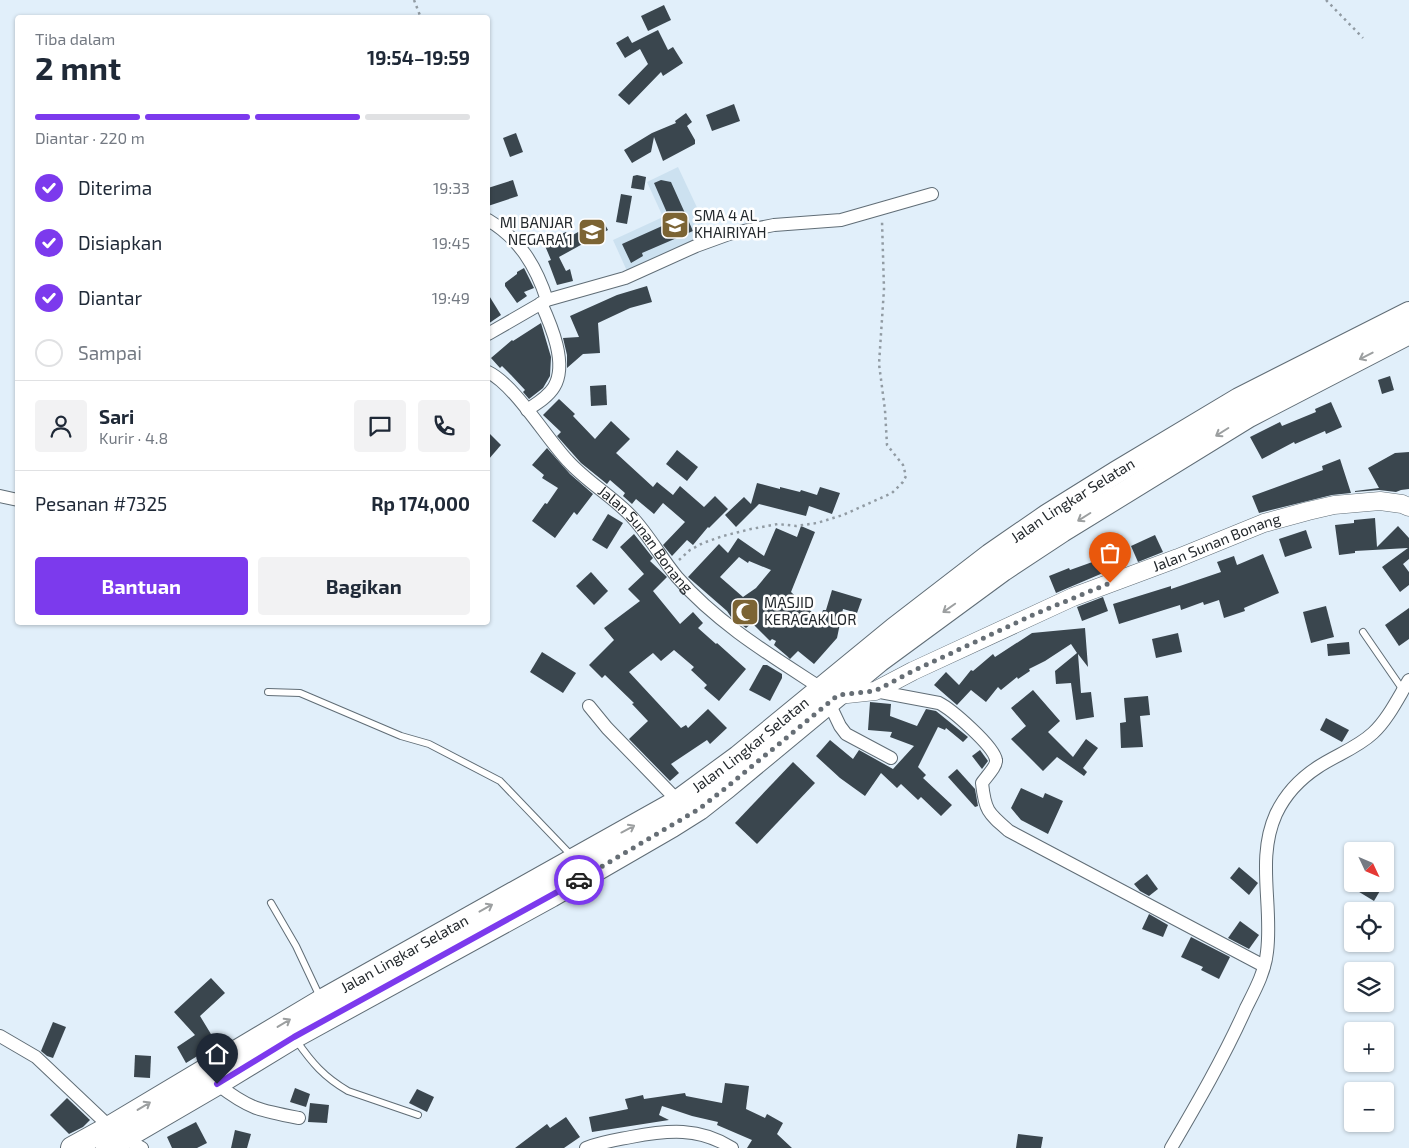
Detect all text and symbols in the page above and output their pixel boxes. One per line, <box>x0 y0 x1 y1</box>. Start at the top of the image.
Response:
text: Tiba dalam <box>35 29 115 48</box>
text: 19:54–19:59 <box>367 46 470 69</box>
text: 2 mnt <box>35 48 121 86</box>
text: Diantar · 220 m <box>35 128 145 147</box>
icon: check <box>35 174 63 202</box>
text: Diterima <box>78 176 152 199</box>
text: 19:33 <box>433 178 470 197</box>
place label: SMA 4 AL KHAIRIYAH <box>694 206 766 241</box>
school or university icon: SMA 4 AL KHAIRIYAH <box>660 210 690 240</box>
place label: MI BANJAR NEGARA 1 <box>500 213 573 248</box>
school or university icon: MI BANJAR NEGARA 1 <box>577 217 607 247</box>
icon: check <box>35 229 63 257</box>
text: Disiapkan <box>78 231 162 254</box>
text: 19:45 <box>432 233 470 252</box>
icon: check <box>35 284 63 312</box>
text: Diantar <box>78 286 142 309</box>
text: 19:49 <box>432 288 470 307</box>
text: Sampai <box>78 341 142 364</box>
one-way arrow <box>1358 351 1373 361</box>
button: person <box>35 400 87 452</box>
button: chat <box>354 400 406 452</box>
button: phone <box>418 400 470 452</box>
text: Sari <box>99 405 134 428</box>
text: Kurir · 4.8 <box>99 428 168 447</box>
one-way arrow <box>1216 428 1230 438</box>
street label: Jalan Lingkar Selatan <box>1007 454 1138 546</box>
street label: Jalan Sunan Bonang <box>595 481 697 597</box>
text: Pesanan #7325 <box>35 492 167 515</box>
text: Rp 174,000 <box>371 492 470 515</box>
street label: Jalan Sunan Bonang <box>1150 509 1283 575</box>
one-way arrow <box>1078 513 1092 523</box>
pin <box>1089 532 1131 583</box>
icon: bag <box>1096 539 1124 567</box>
button: Bantuan <box>35 557 248 615</box>
button: Bagikan <box>258 557 470 615</box>
place label: MASJID KERACAK LOR <box>764 593 856 628</box>
mosque icon: MASJID KERACAK LOR <box>730 597 760 627</box>
one-way arrow <box>943 603 957 613</box>
street label: Jalan Lingkar Selatan <box>688 693 812 796</box>
one-way arrow <box>620 824 635 833</box>
north arrow <box>1344 842 1394 892</box>
map controls <box>1344 842 1394 1132</box>
courier <box>554 855 604 905</box>
icon: car <box>565 866 593 894</box>
one-way arrow <box>478 902 492 912</box>
button: locate <box>1344 902 1394 952</box>
street label: Jalan Lingkar Selatan <box>337 910 471 996</box>
button: layers <box>1344 962 1394 1012</box>
one-way arrow <box>276 1018 290 1028</box>
button: + <box>1344 1022 1394 1072</box>
pin <box>196 1033 238 1084</box>
icon: home <box>203 1040 231 1068</box>
button: − <box>1344 1082 1394 1132</box>
one-way arrow <box>137 1101 151 1111</box>

